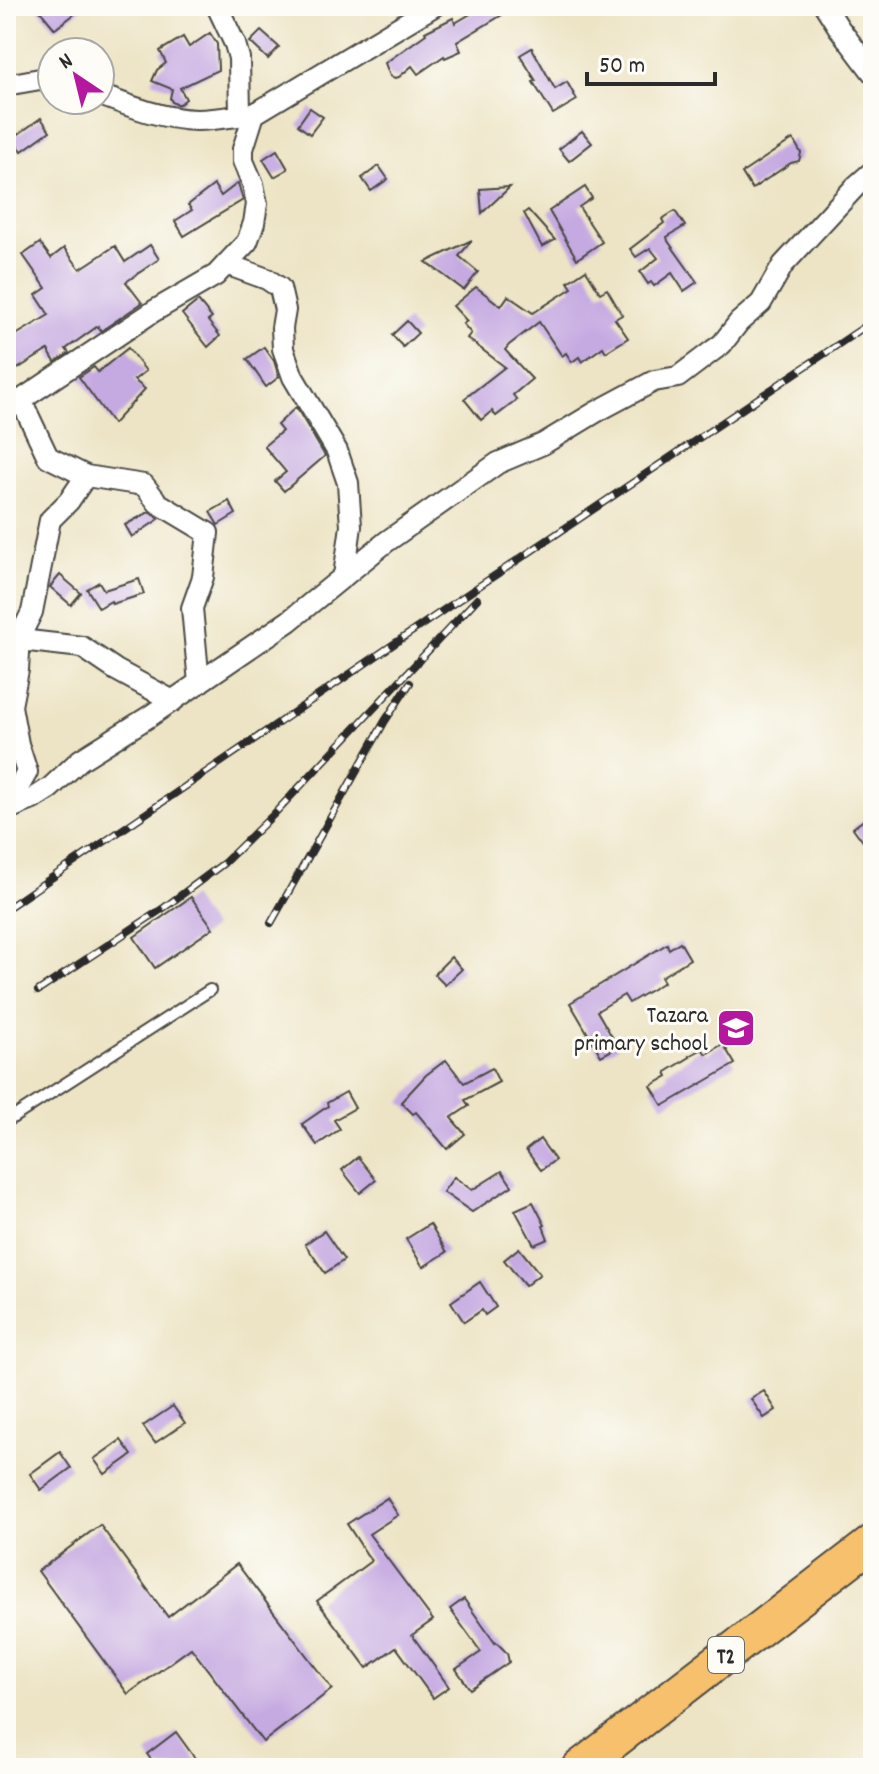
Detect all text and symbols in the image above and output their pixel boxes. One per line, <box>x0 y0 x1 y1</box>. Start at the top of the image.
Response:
north arrow <box>36 36 116 116</box>
scale bar <box>587 36 715 86</box>
text: N <box>53 47 80 78</box>
text: 50 m <box>599 50 645 84</box>
place label: Tazara primary school <box>574 1000 709 1062</box>
school or university icon: Tazara primary school <box>715 1007 757 1049</box>
road number: T2 <box>708 1637 744 1673</box>

